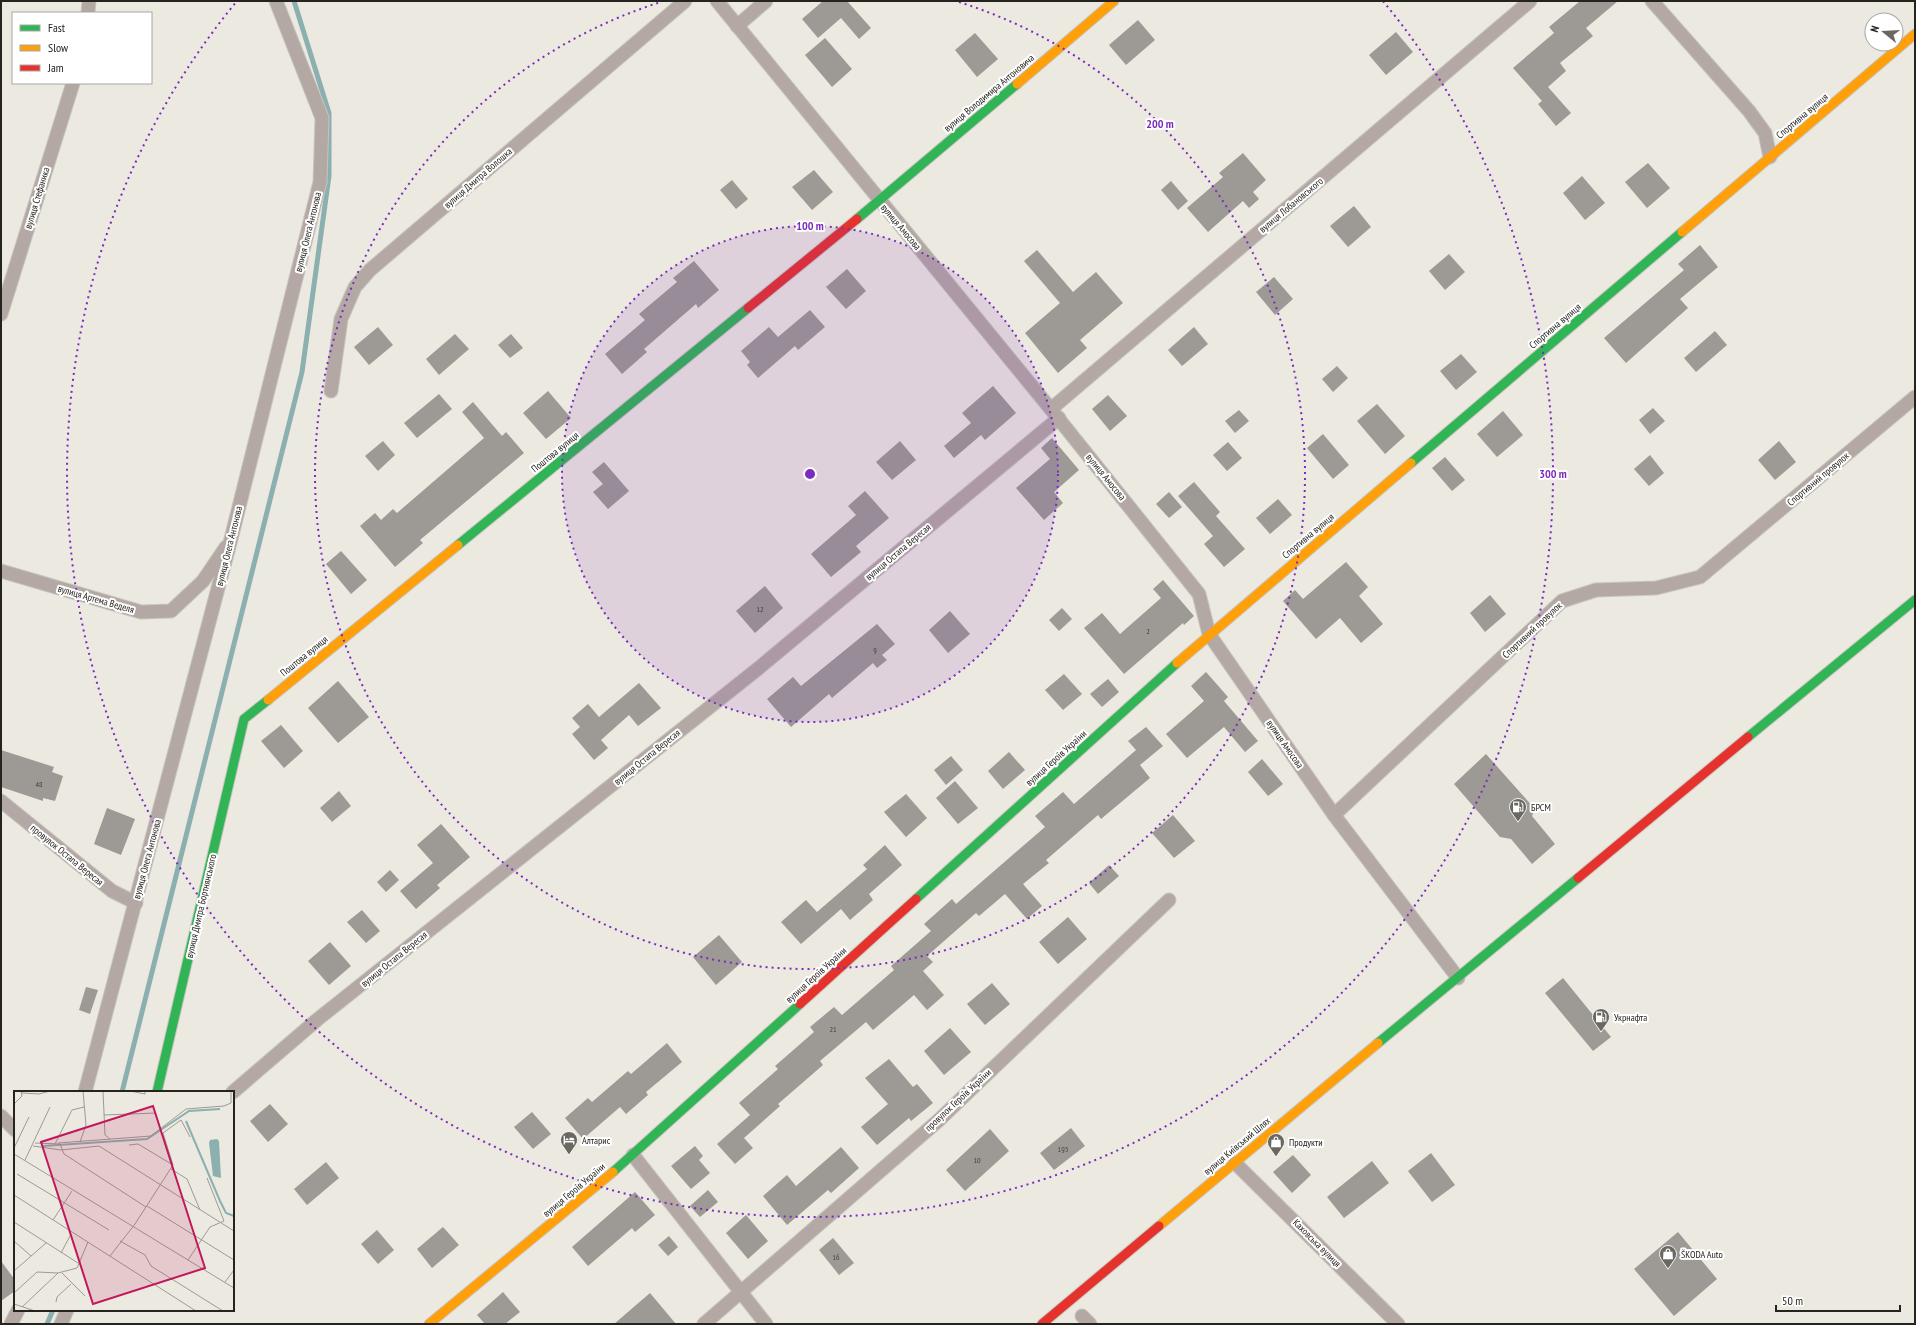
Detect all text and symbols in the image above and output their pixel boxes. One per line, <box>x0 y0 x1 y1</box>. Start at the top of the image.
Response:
legend <box>12 12 152 84</box>
north arrow <box>1864 12 1904 52</box>
text: Fast <box>48 20 66 35</box>
text: N <box>1867 24 1882 34</box>
text: Slow <box>48 40 69 55</box>
street label: вулиця Володимира Антоновича <box>941 51 1037 135</box>
text: Jam <box>47 60 64 75</box>
street label: Спортивна вулиця <box>1773 90 1831 142</box>
text: 200 m <box>1146 116 1174 131</box>
street label: вулиця Дмитра Волошка <box>441 145 515 211</box>
street label: вулиця Стефаника <box>21 166 53 230</box>
street label: вулиця Лобановського <box>1256 174 1326 236</box>
street label: вулиця Олега Антонова <box>292 191 324 273</box>
street label: вулиця Амосова <box>878 201 924 253</box>
text: 100 m <box>796 218 824 233</box>
street label: Спортивна вулиця <box>1526 300 1584 352</box>
street label: Поштова вулиця <box>529 429 582 475</box>
street label: Спортивний провулок <box>1784 449 1852 509</box>
street label: вулиця Амосова <box>1083 451 1129 503</box>
text: 300 m <box>1539 466 1567 481</box>
centre of rings <box>803 467 817 481</box>
street label: вулиця Олега Антонова <box>213 505 245 587</box>
street label: Спортивна вулиця <box>1279 510 1337 562</box>
street label: вулиця Остапа Вересая <box>862 521 934 583</box>
street label: вулиця Артема Веделя <box>56 582 136 616</box>
street label: Спортивний провулок <box>1499 599 1565 661</box>
house number: 12 <box>756 604 764 614</box>
house number: 2 <box>1146 626 1150 636</box>
street label: Поштова вулиця <box>278 633 331 679</box>
house number: 9 <box>873 645 877 655</box>
street label: вулиця Амосова <box>1264 717 1306 771</box>
street label: вулиця Остапа Вересая <box>611 726 683 788</box>
street label: вулиця Героїв України <box>1023 727 1089 789</box>
house number: 48 <box>35 779 43 789</box>
fuel station icon: БРСМ <box>1508 797 1528 822</box>
place label: БРСМ <box>1531 801 1551 814</box>
street label: вулиця Олега Антонова <box>130 818 164 900</box>
street label: провулок Остапа Вересая <box>28 822 106 889</box>
street label: вулиця Дмитра Бортнянського <box>183 853 219 959</box>
street label: вулиця Остапа Вересая <box>358 928 430 990</box>
street label: вулиця Героїв України <box>783 944 849 1006</box>
fuel station icon: Укрнафта <box>1591 1007 1611 1032</box>
place label: Укрнафта <box>1614 1011 1647 1024</box>
house number: 21 <box>829 1024 837 1034</box>
street label: провулок Героїв України <box>922 1066 994 1134</box>
inset map <box>14 1091 234 1311</box>
street label: вулиця Київський Шлях <box>1201 1114 1273 1178</box>
hotel icon: Алтарис <box>559 1130 579 1155</box>
shop icon: Продукти <box>1266 1132 1286 1157</box>
place label: Алтарис <box>582 1134 611 1147</box>
place label: Продукти <box>1289 1136 1323 1149</box>
house number: 193 <box>1058 1144 1069 1154</box>
house number: 10 <box>973 1155 981 1165</box>
street label: вулиця Героїв України <box>540 1160 608 1220</box>
street label: Каховська вулиця <box>1290 1216 1344 1270</box>
shop icon: ŠKODA Auto <box>1658 1244 1678 1269</box>
place label: ŠKODA Auto <box>1681 1248 1723 1261</box>
house number: 16 <box>832 1252 840 1262</box>
scale bar <box>1776 1287 1900 1313</box>
text: 50 m <box>1782 1293 1803 1308</box>

